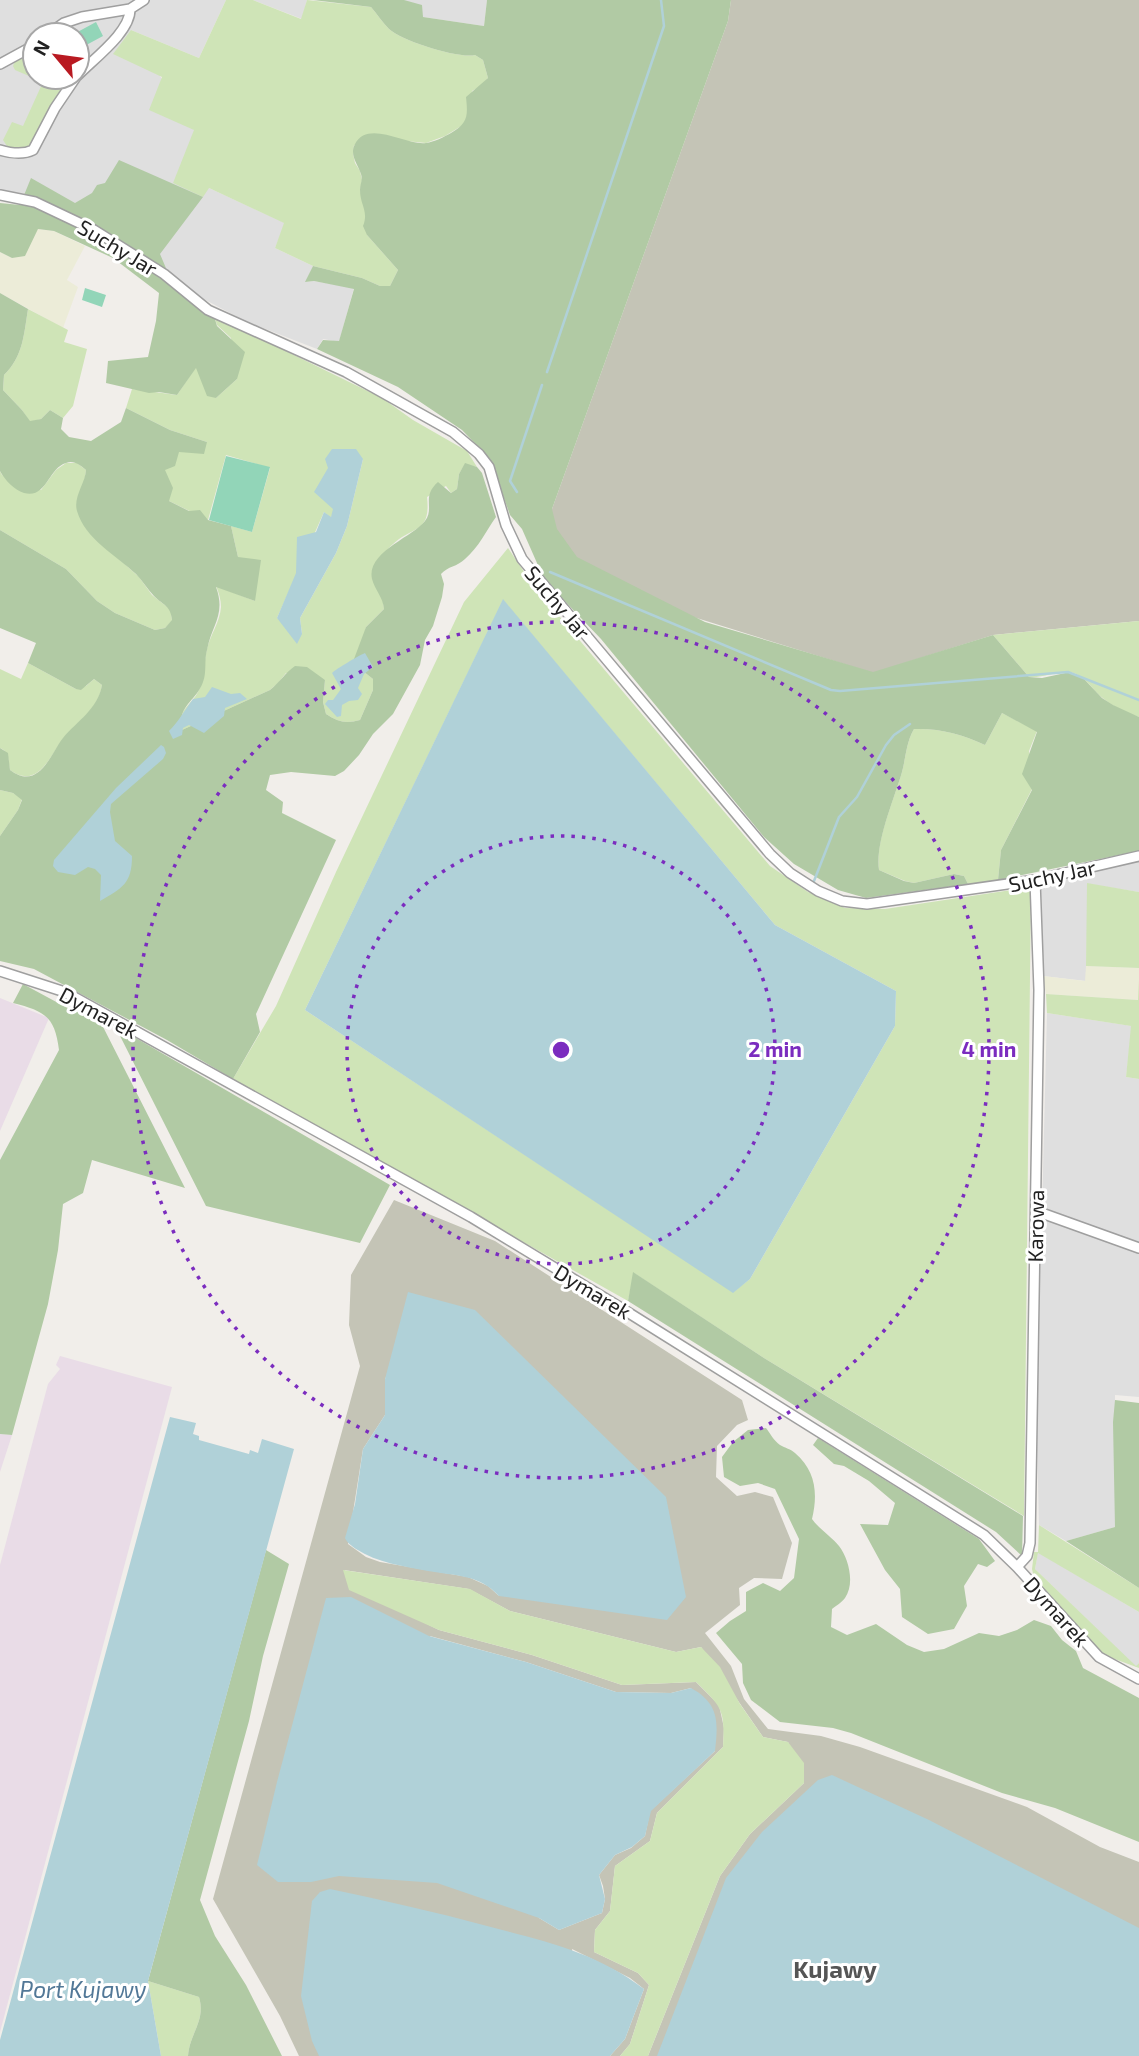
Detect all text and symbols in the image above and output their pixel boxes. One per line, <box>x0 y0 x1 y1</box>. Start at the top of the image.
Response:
north arrow <box>21 21 91 91</box>
text: N <box>27 36 54 59</box>
street label: Suchy Jar <box>74 214 163 281</box>
street label: Suchy Jar <box>520 560 596 644</box>
street label: Suchy Jar <box>1006 853 1098 896</box>
street label: Dymarek <box>56 981 143 1043</box>
text: 2 min <box>748 1036 802 1061</box>
text: 4 min <box>962 1036 1016 1061</box>
centre of rings <box>549 1038 573 1062</box>
street label: Karowa <box>1022 1189 1048 1263</box>
street label: Dymarek <box>550 1258 636 1324</box>
street label: Dymarek <box>1019 1571 1095 1651</box>
district label: Kujawy <box>793 1954 877 1983</box>
water label: Port Kujawy <box>20 1975 147 2003</box>

